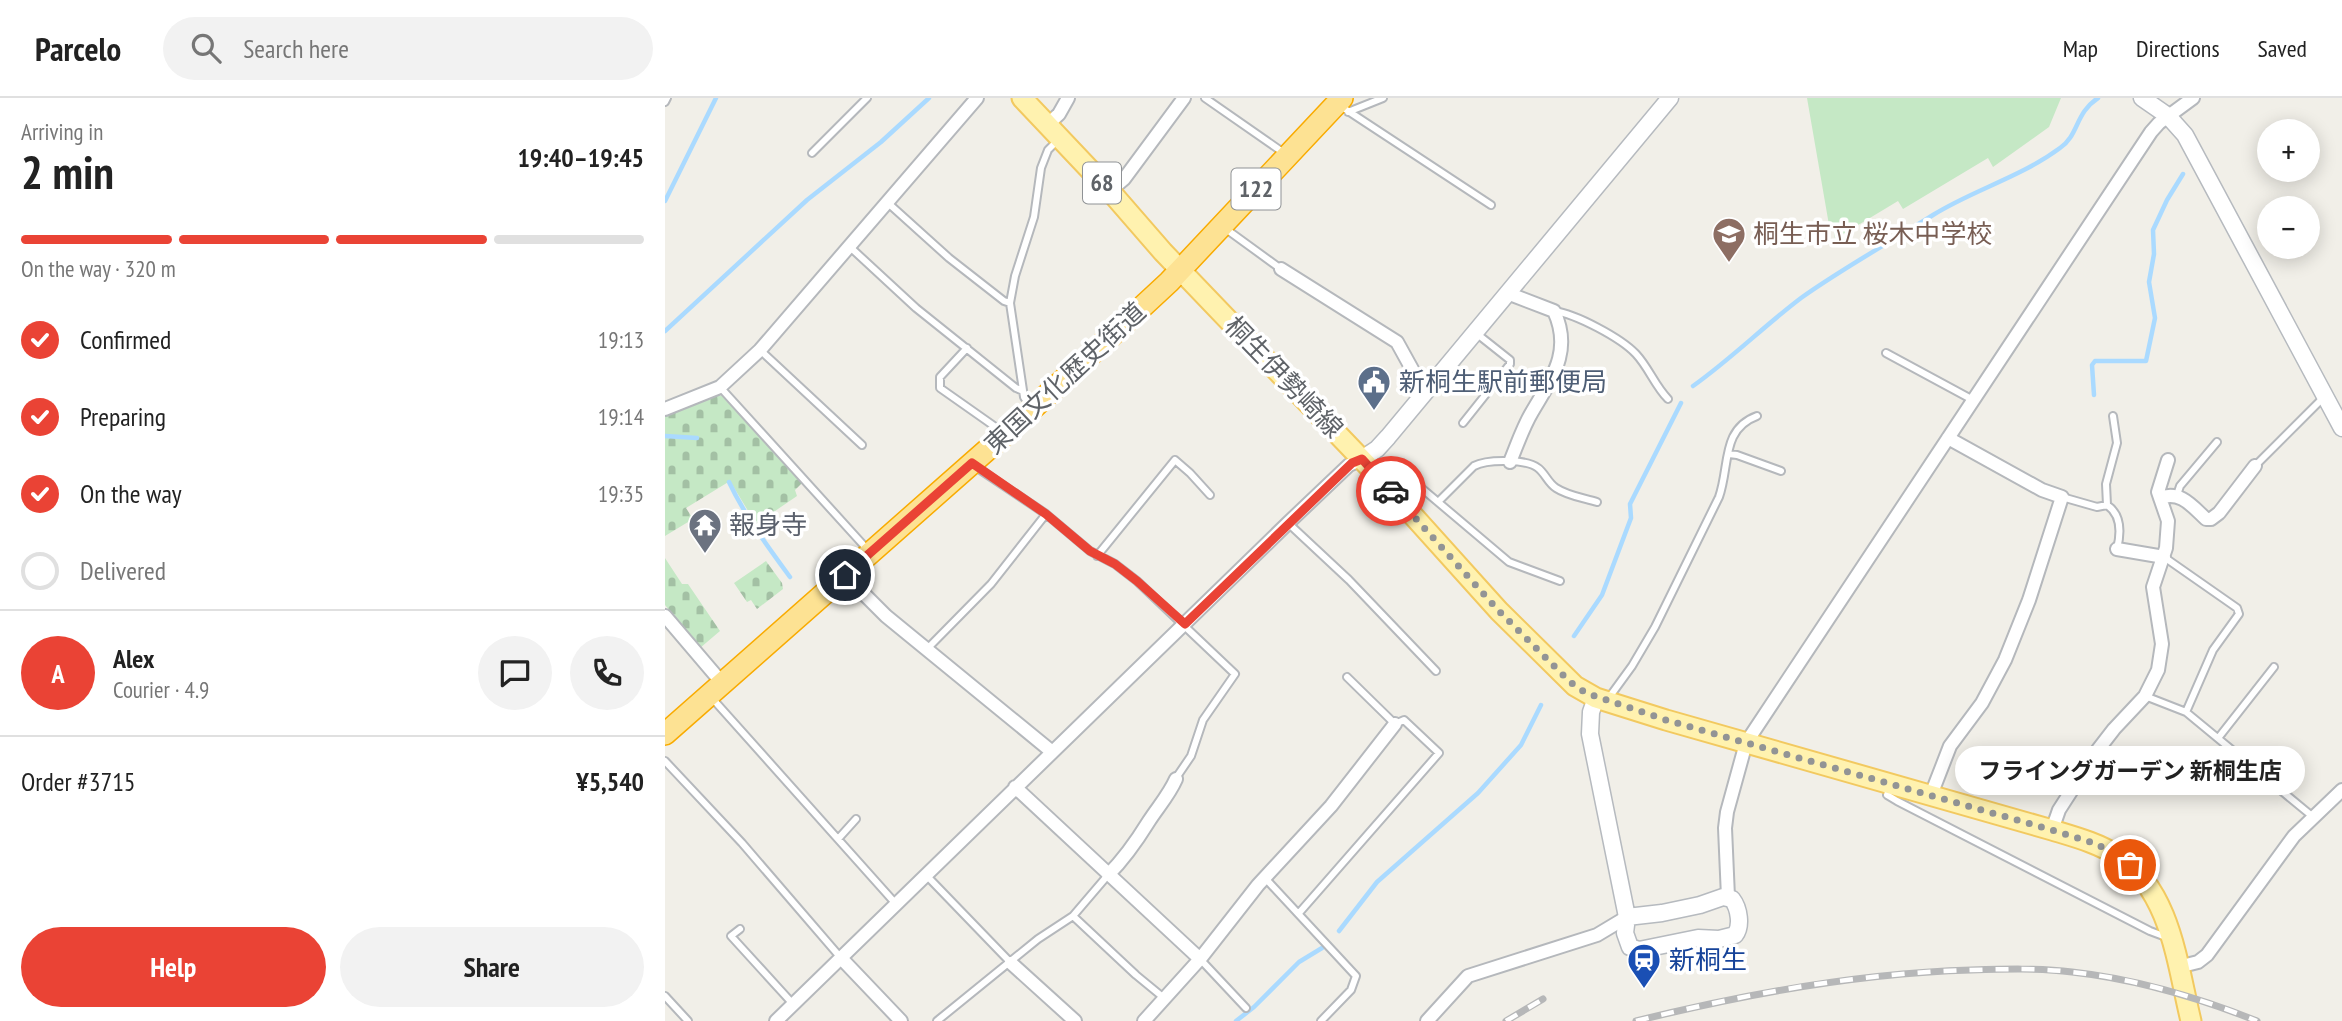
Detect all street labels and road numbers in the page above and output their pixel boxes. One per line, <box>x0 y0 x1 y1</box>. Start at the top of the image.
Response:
road number: 68 <box>1083 162 1121 204</box>
road number: 122 <box>1231 168 1281 210</box>
street label: 東国文化歴史街道 <box>977 295 1152 461</box>
street label: 桐生伊勢崎線 <box>1218 309 1350 444</box>

